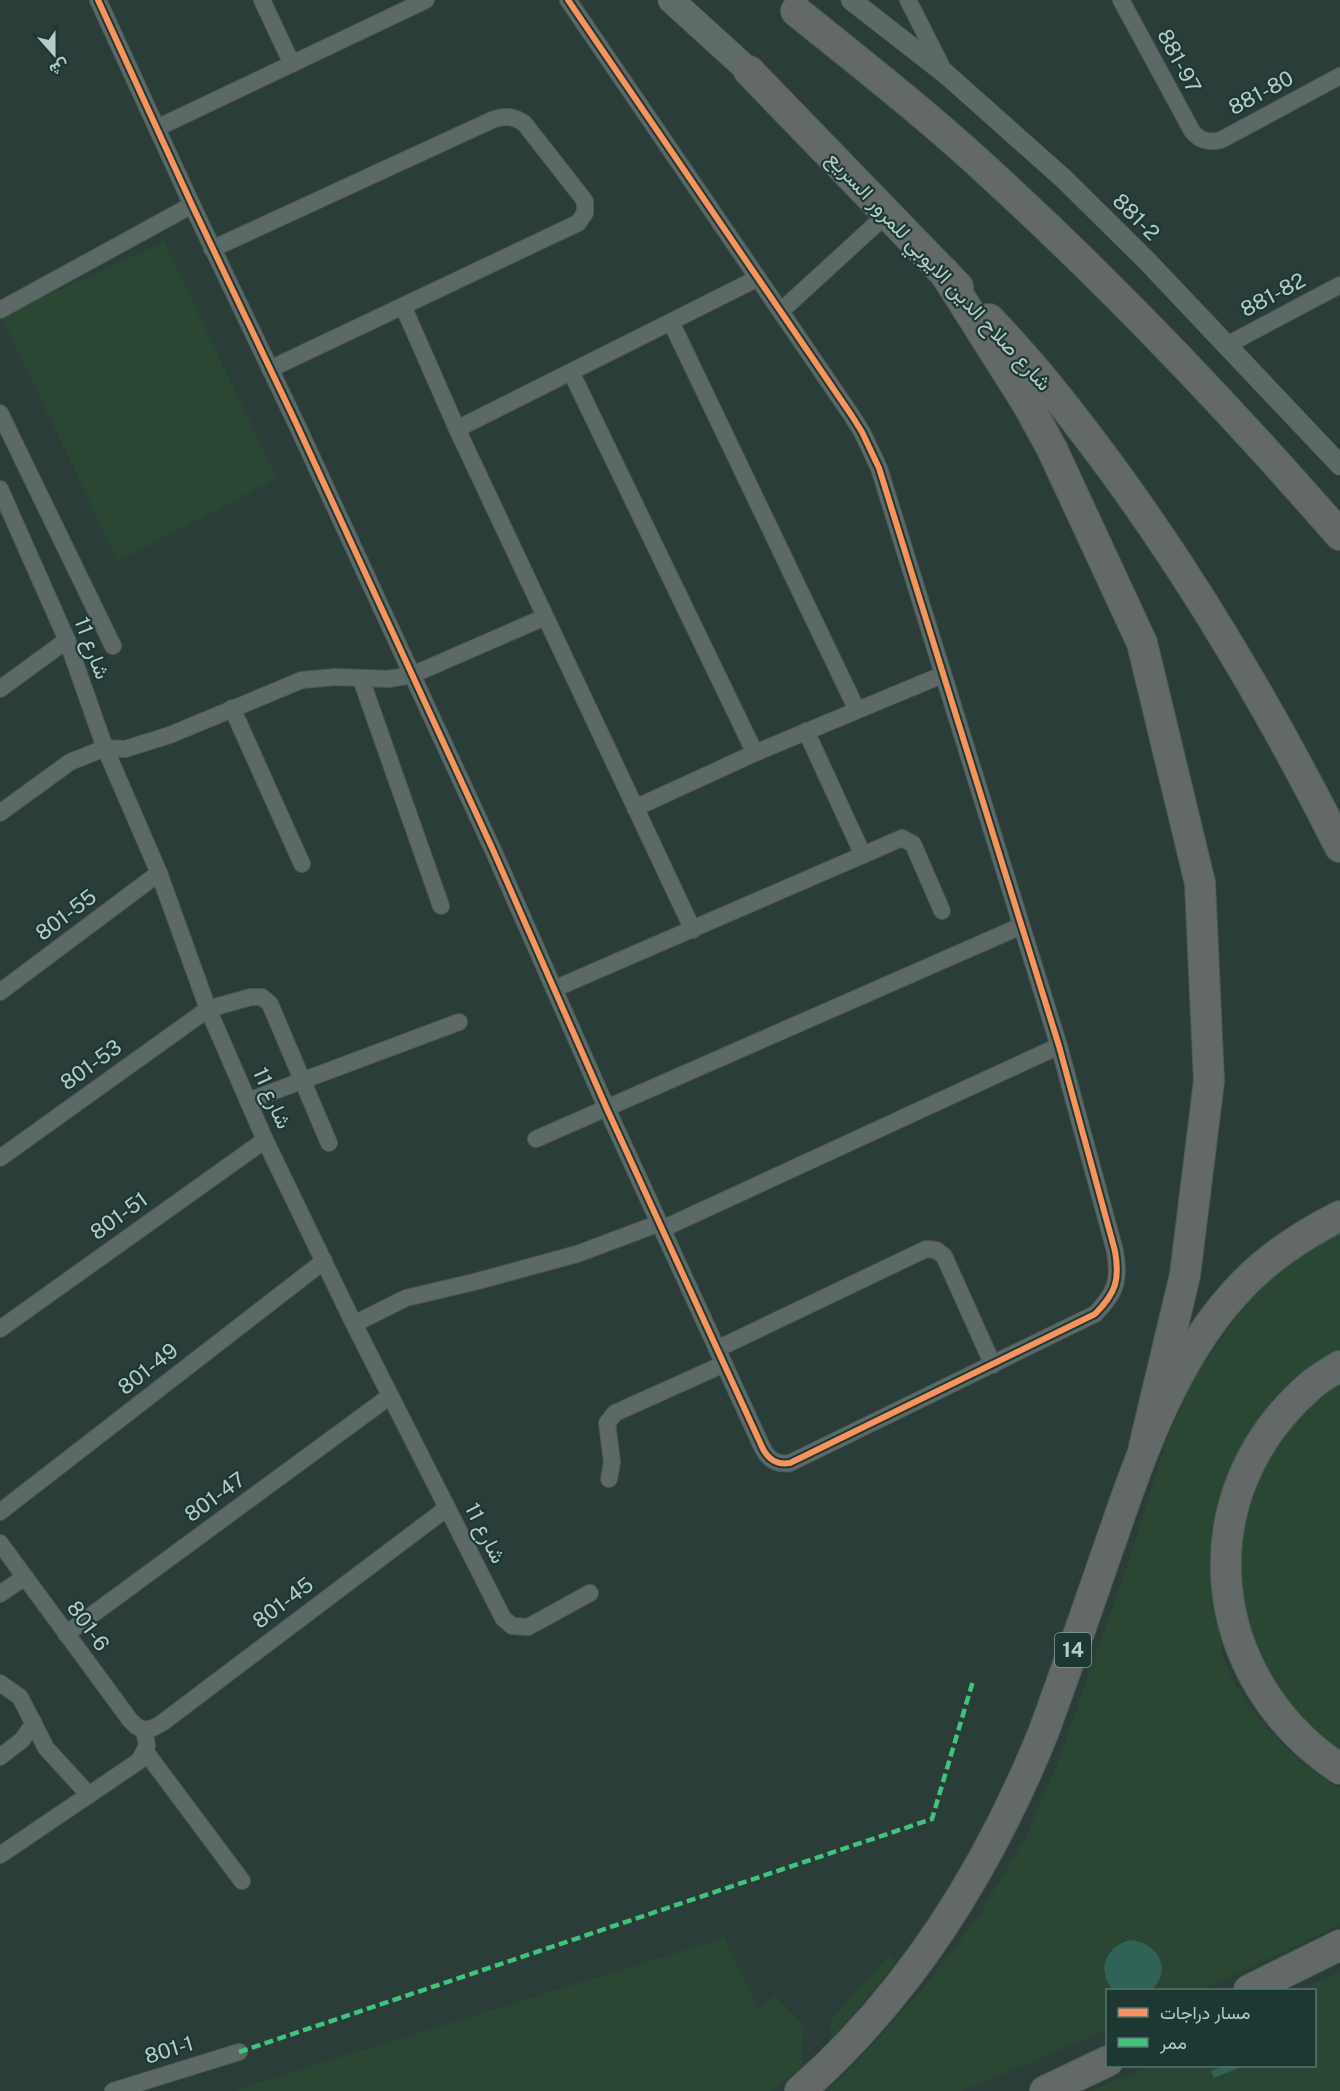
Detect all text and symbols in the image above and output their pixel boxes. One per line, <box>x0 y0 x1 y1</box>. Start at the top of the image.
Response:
north arrow <box>24 24 84 84</box>
street label: 881-97 <box>1152 24 1207 97</box>
text: ش <box>47 55 72 80</box>
street label: 881-80 <box>1224 65 1297 120</box>
street label: شارع صلاح الدين الايوبي للمرور السريع <box>818 146 1057 399</box>
street label: 881-2 <box>1108 188 1165 245</box>
street label: 881-82 <box>1236 267 1309 322</box>
street label: شارع 11 <box>67 613 116 683</box>
street label: 801-55 <box>30 884 101 946</box>
street label: 801-53 <box>55 1034 126 1095</box>
street label: شارع 11 <box>246 1063 297 1133</box>
street label: 801-51 <box>85 1186 152 1245</box>
street label: 801-49 <box>113 1337 183 1400</box>
street label: 801-47 <box>180 1466 250 1527</box>
street label: شارع 11 <box>458 1498 511 1568</box>
street label: 801-45 <box>248 1572 318 1633</box>
street label: 801-6 <box>62 1596 115 1656</box>
road number: 14 <box>1055 1633 1091 1667</box>
legend <box>1106 1989 1316 2067</box>
text: مسار دراجات <box>1160 2002 1250 2024</box>
street label: 801-1 <box>141 2030 196 2069</box>
text: ممر <box>1159 2032 1187 2054</box>

